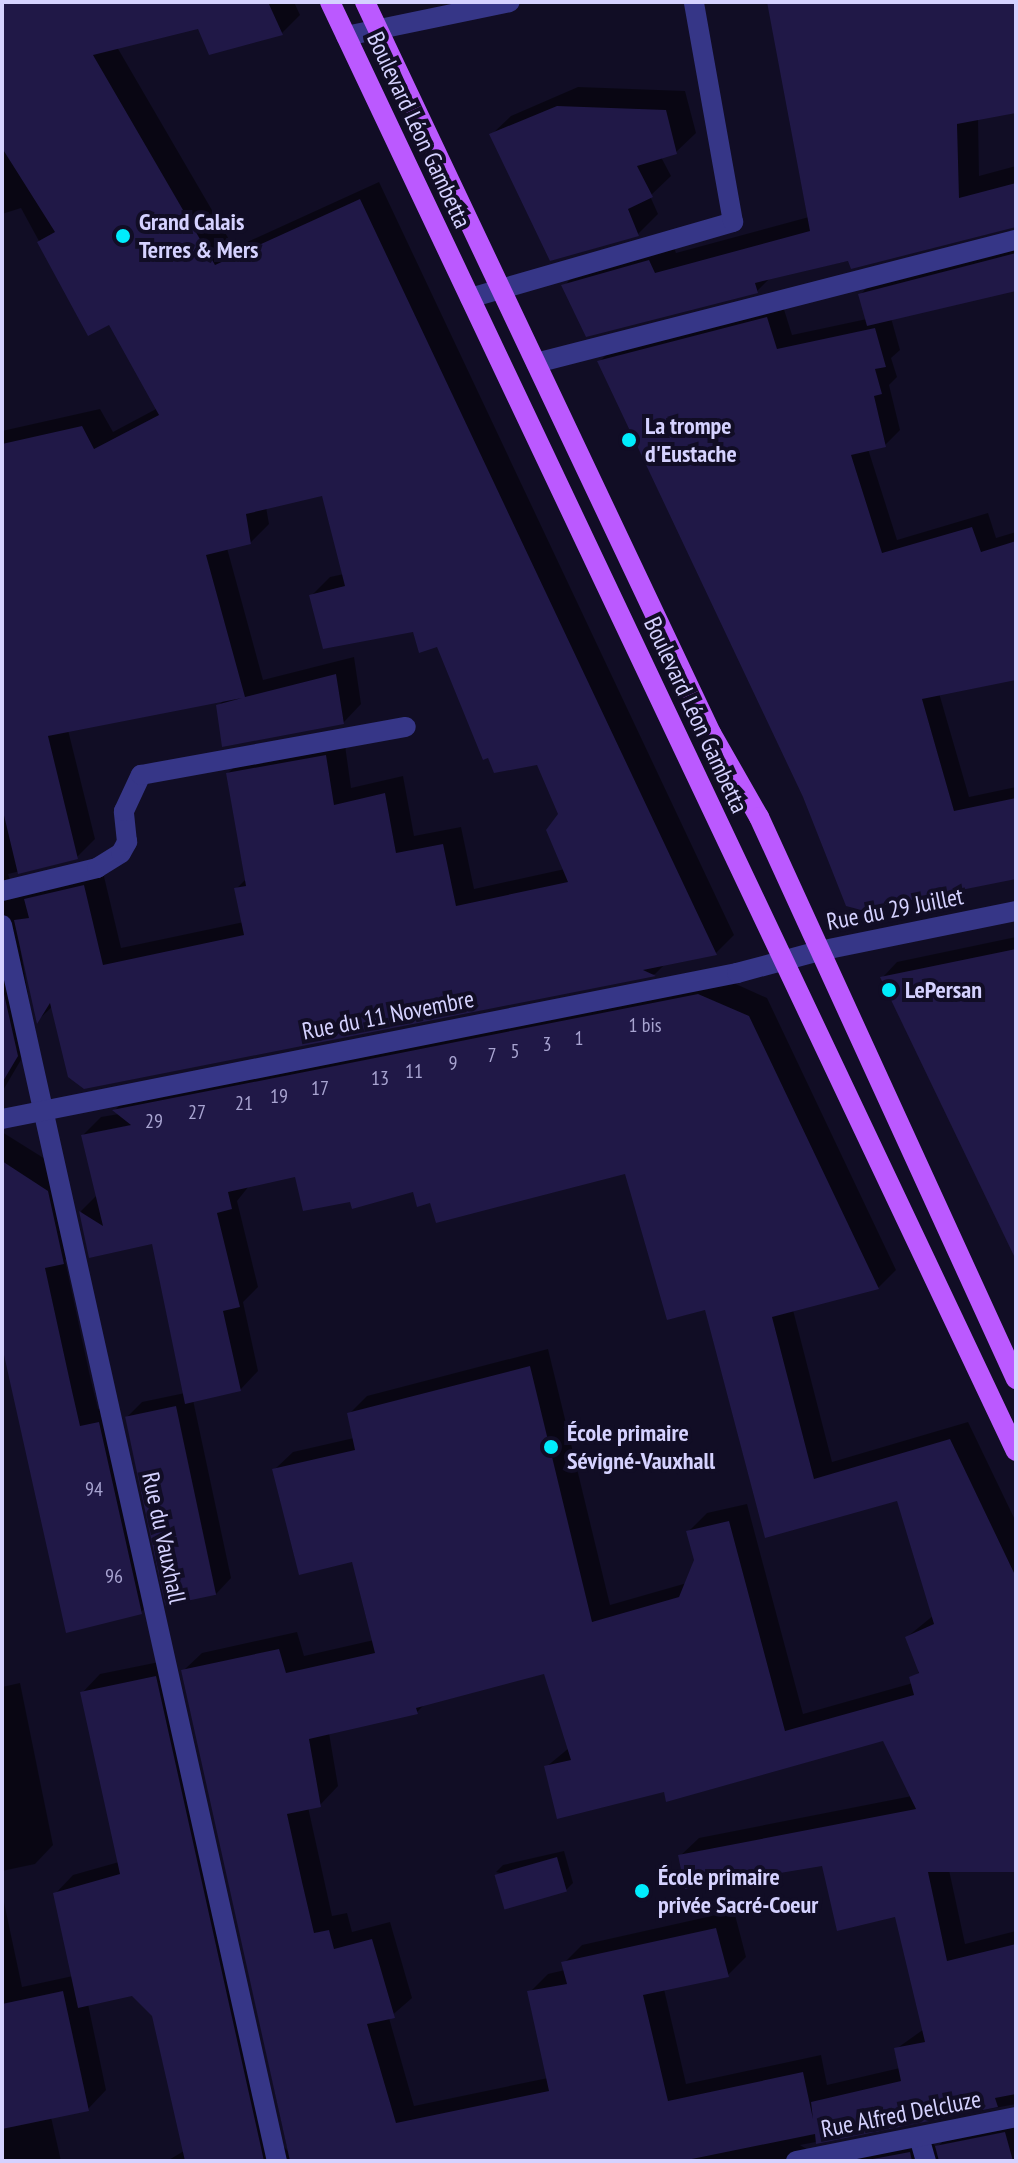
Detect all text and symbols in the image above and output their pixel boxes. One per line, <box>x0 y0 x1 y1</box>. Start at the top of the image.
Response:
street label: Boulevard Léon Gambetta <box>361 27 477 233</box>
place label: Grand Calais Terres & Mers <box>139 208 258 264</box>
marker: Grand Calais Terres & Mers <box>114 227 132 245</box>
place label: La trompe d'Eustache <box>645 412 737 468</box>
marker: La trompe d'Eustache <box>620 431 638 449</box>
street label: Boulevard Léon Gambetta <box>638 612 754 818</box>
street label: Rue du 29 Juillet <box>824 882 966 936</box>
place label: LePersan <box>905 976 982 1004</box>
marker: LePersan <box>880 981 898 999</box>
street label: Rue du 11 Novembre <box>300 984 476 1046</box>
house number: 1 bis <box>628 1013 662 1037</box>
house number: 1 <box>575 1026 583 1050</box>
house number: 3 <box>543 1032 551 1056</box>
house number: 5 <box>511 1039 519 1063</box>
house number: 7 <box>488 1043 496 1067</box>
house number: 9 <box>449 1051 457 1075</box>
house number: 11 <box>405 1059 423 1083</box>
house number: 13 <box>371 1066 389 1090</box>
house number: 17 <box>311 1076 329 1100</box>
house number: 19 <box>270 1084 288 1108</box>
house number: 21 <box>235 1091 253 1115</box>
house number: 27 <box>188 1100 206 1124</box>
house number: 29 <box>145 1109 163 1133</box>
place label: École primaire Sévigné-Vauxhall <box>567 1419 715 1475</box>
marker: École primaire Sévigné-Vauxhall <box>542 1438 560 1456</box>
street label: Rue du Vauxhall <box>136 1469 192 1607</box>
house number: 94 <box>85 1477 103 1501</box>
house number: 96 <box>105 1564 123 1588</box>
place label: École primaire privée Sacré-Coeur <box>658 1863 818 1919</box>
marker: École primaire privée Sacré-Coeur <box>633 1882 651 1900</box>
street label: Rue Alfred Delcluze <box>818 2084 984 2144</box>

